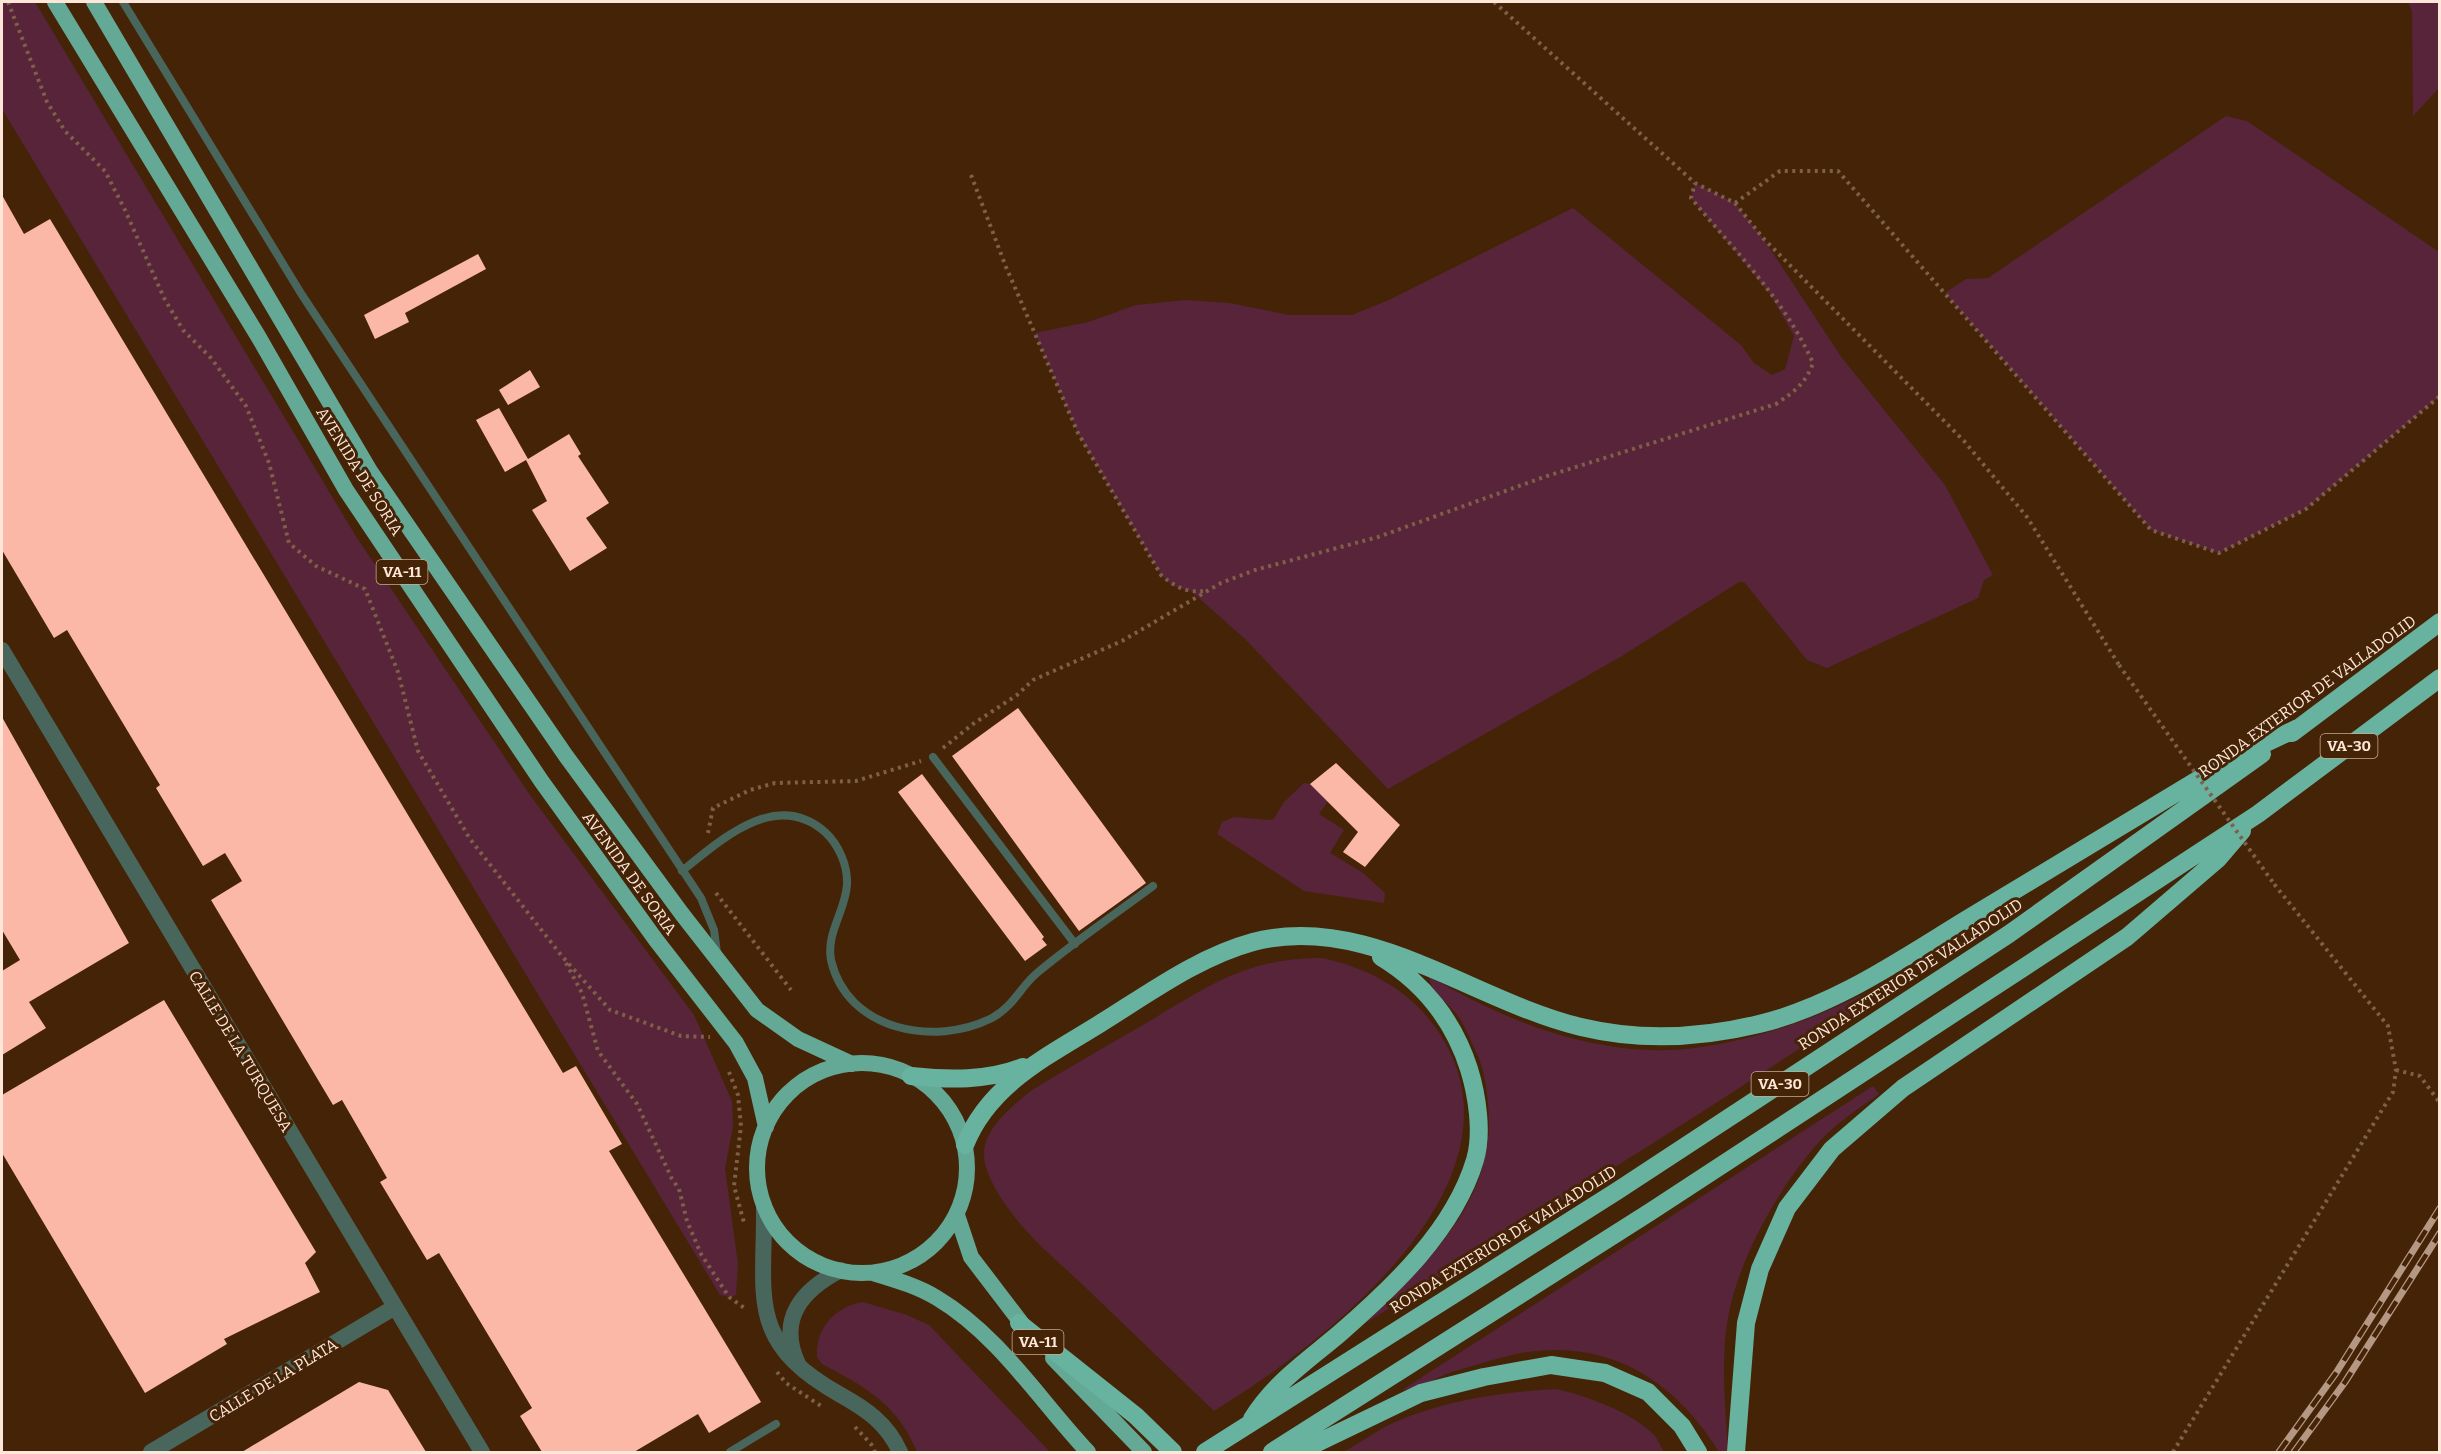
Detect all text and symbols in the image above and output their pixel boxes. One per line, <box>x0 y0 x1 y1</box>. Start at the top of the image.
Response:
street label: AVENIDA DE SORIA <box>312 404 407 539</box>
road number: VA-11 <box>376 560 428 584</box>
street label: RONDA EXTERIOR DE VALLADOLID <box>2195 611 2420 782</box>
road number: VA-30 <box>2320 734 2378 758</box>
street label: AVENIDA DE SORIA <box>579 808 681 939</box>
street label: RONDA EXTERIOR DE VALLADOLID <box>1794 895 2026 1054</box>
street label: CALLE DE LA TURQUESA <box>185 967 297 1136</box>
road number: VA-30 <box>1752 1072 1808 1096</box>
street label: RONDA EXTERIOR DE VALLADOLID <box>1386 1161 1620 1317</box>
road number: VA-11 <box>1012 1330 1064 1354</box>
street label: CALLE DE LA PLATA <box>206 1334 341 1426</box>

